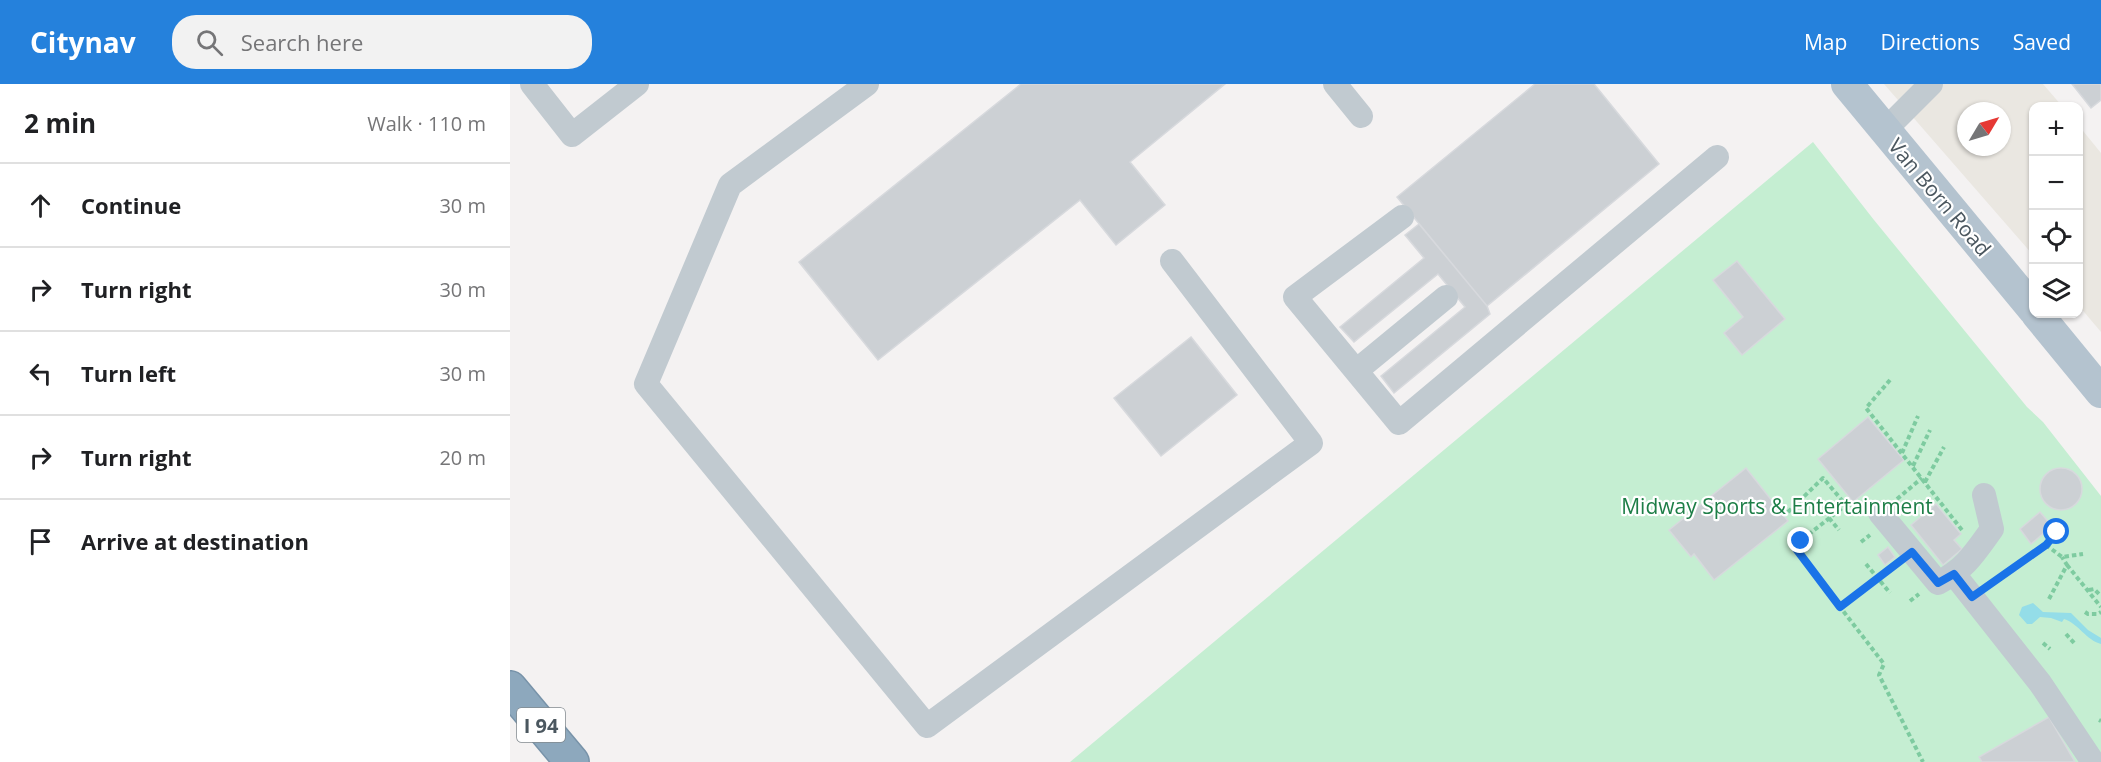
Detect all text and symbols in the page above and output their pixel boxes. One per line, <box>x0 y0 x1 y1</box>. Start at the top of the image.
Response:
search box <box>172 15 592 69</box>
text: Citynav <box>30 23 136 61</box>
icon: search <box>193 26 226 59</box>
text: Search here <box>241 27 363 57</box>
text: Map <box>1804 28 1847 56</box>
text: Directions <box>1880 28 1980 56</box>
text: Saved <box>2013 28 2071 56</box>
north arrow <box>1957 102 2011 156</box>
map controls <box>2029 102 2083 318</box>
button: + <box>2029 102 2083 156</box>
text: 2 min <box>24 105 96 141</box>
text: Walk · 110 m <box>367 110 486 137</box>
street label: Van Born Road <box>1882 132 1998 262</box>
button: − <box>2029 156 2083 210</box>
icon: ahead <box>24 189 57 222</box>
text: Continue <box>81 190 181 220</box>
text: 30 m <box>439 192 486 219</box>
button: locate <box>2029 210 2083 264</box>
button: layers <box>2029 264 2083 318</box>
icon: right <box>24 273 57 306</box>
text: Turn right <box>81 274 192 304</box>
text: 30 m <box>439 276 486 303</box>
icon: left <box>24 357 57 390</box>
text: Turn left <box>81 358 176 388</box>
text: 30 m <box>439 360 486 387</box>
icon: right <box>24 441 57 474</box>
text: Turn right <box>81 442 192 472</box>
text: 20 m <box>439 444 486 471</box>
park label: Midway Sports & Entertainment <box>1621 492 1933 520</box>
route start <box>2043 518 2069 544</box>
icon: arrive <box>24 525 57 558</box>
text: Arrive at destination <box>81 526 309 556</box>
route end <box>1787 527 1813 553</box>
road number: I 94 <box>517 708 565 742</box>

